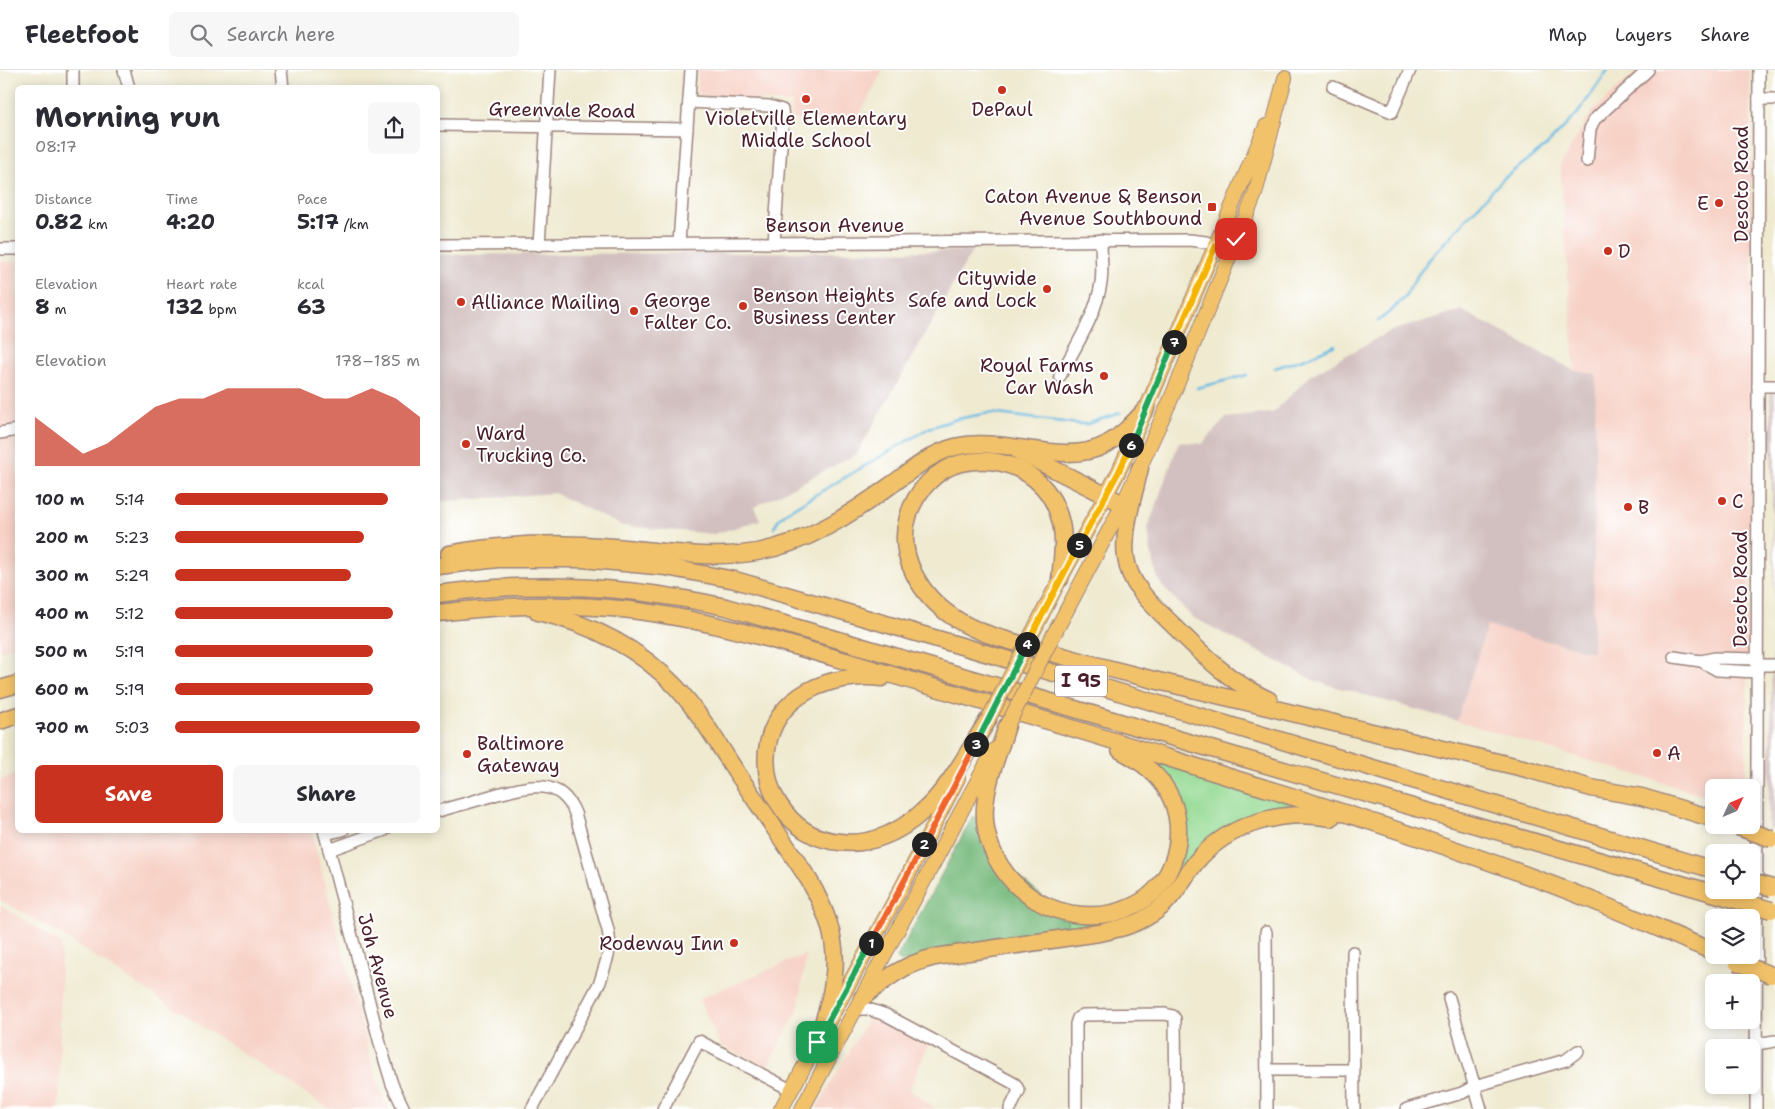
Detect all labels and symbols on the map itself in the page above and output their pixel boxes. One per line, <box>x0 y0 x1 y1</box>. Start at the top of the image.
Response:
marker: DePaul <box>996 84 1008 96</box>
marker: Violetville Elementary Middle School <box>800 93 812 105</box>
street label: Greenvale Road <box>488 96 636 124</box>
place label: DePaul <box>971 97 1033 122</box>
place label: Violetville Elementary Middle School <box>705 106 907 153</box>
street label: Desoto Road <box>1729 126 1754 242</box>
place label: Caton Avenue & Benson Avenue Southbound <box>985 184 1202 231</box>
place label: E <box>1697 191 1709 216</box>
marker: E <box>1713 197 1725 209</box>
marker: Caton Avenue & Benson Avenue Southbound <box>1206 201 1218 213</box>
street label: Benson Avenue <box>766 213 904 238</box>
pin <box>1215 218 1257 260</box>
place label: D <box>1618 239 1631 264</box>
marker: D <box>1602 245 1614 257</box>
place label: Citywide Safe and Lock <box>908 266 1037 313</box>
place label: Benson Heights Business Center <box>753 283 896 330</box>
marker: Citywide Safe and Lock <box>1041 283 1053 295</box>
place label: George Falter Co. <box>644 288 731 335</box>
place label: Alliance Mailing <box>471 290 620 315</box>
marker: Alliance Mailing <box>455 296 467 308</box>
marker: Benson Heights Business Center <box>737 300 749 312</box>
marker: George Falter Co. <box>628 305 640 317</box>
pin: 7 <box>1162 330 1186 354</box>
place label: Royal Farms Car Wash <box>980 353 1094 400</box>
marker: Royal Farms Car Wash <box>1098 370 1110 382</box>
place label: Ward Trucking Co. <box>476 421 586 468</box>
pin: 6 <box>1118 432 1144 458</box>
marker: Ward Trucking Co. <box>460 438 472 450</box>
place label: C <box>1732 489 1744 514</box>
place label: B <box>1638 495 1649 520</box>
marker: C <box>1716 495 1728 507</box>
marker: B <box>1622 501 1634 513</box>
street label: Desoto Road <box>1728 531 1753 647</box>
pin: 5 <box>1066 532 1092 558</box>
pin: 4 <box>1014 632 1040 656</box>
road number: I 95 <box>1055 666 1107 696</box>
place label: Baltimore Gateway <box>477 731 564 778</box>
pin: 3 <box>964 732 988 756</box>
place label: A <box>1667 741 1681 766</box>
marker: A <box>1651 747 1663 759</box>
marker: Baltimore Gateway <box>461 748 473 760</box>
north arrow <box>1705 779 1760 834</box>
pin: 2 <box>912 832 936 856</box>
street label: Joh Avenue <box>352 911 404 1021</box>
pin: 1 <box>858 930 884 956</box>
place label: Rodeway Inn <box>599 931 724 956</box>
marker: Rodeway Inn <box>728 937 740 949</box>
pin <box>796 1021 838 1063</box>

